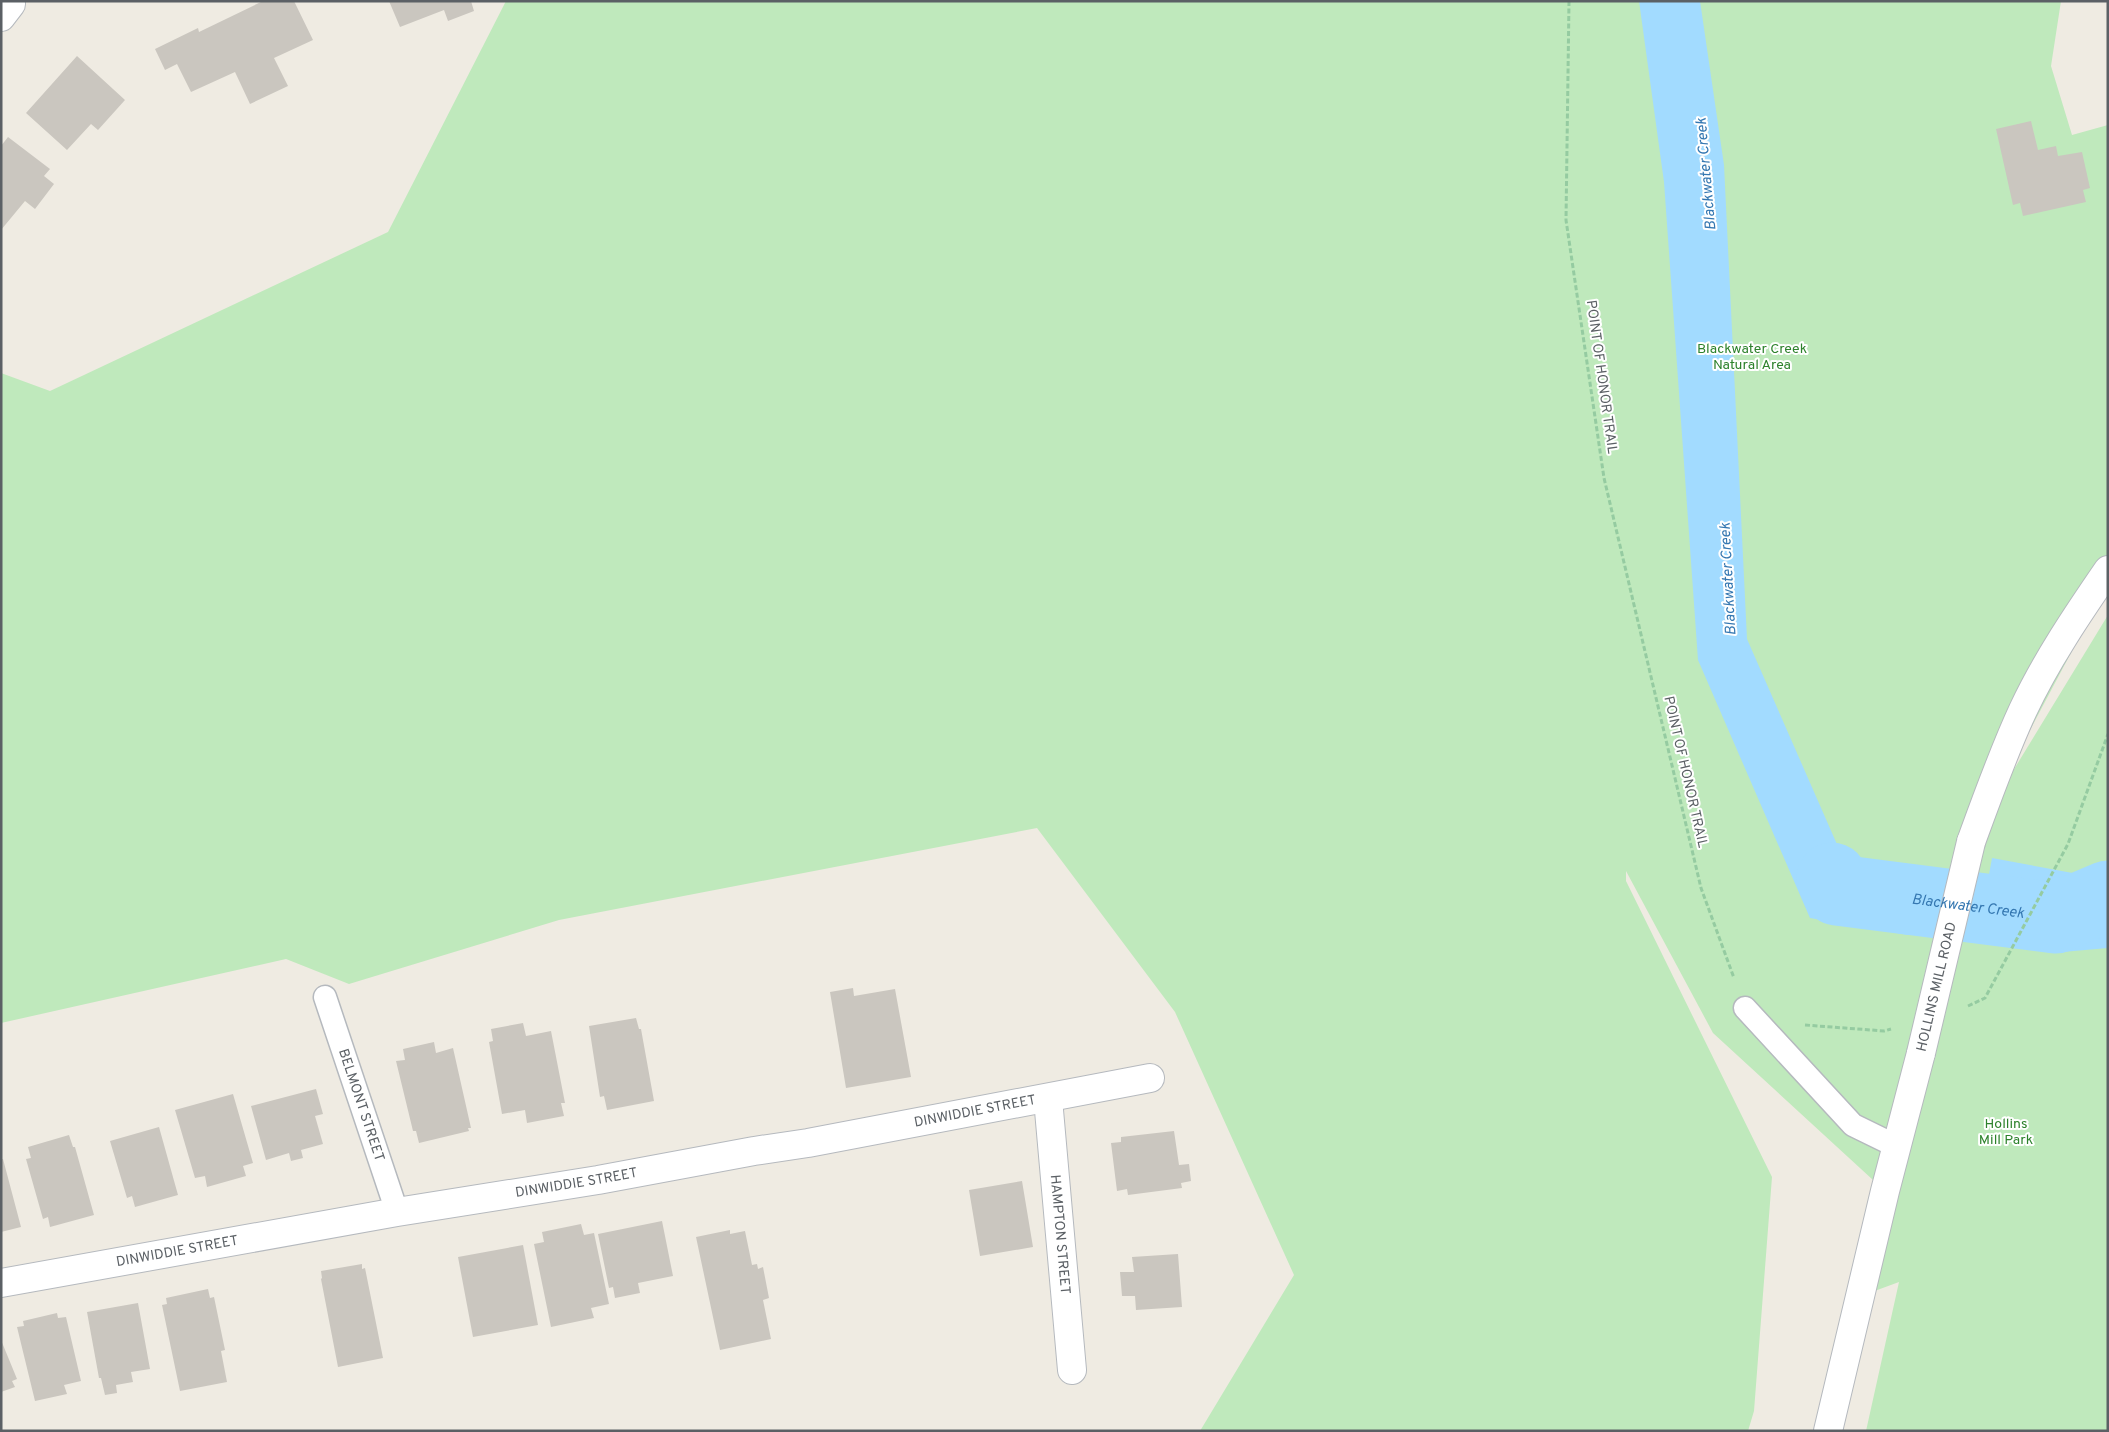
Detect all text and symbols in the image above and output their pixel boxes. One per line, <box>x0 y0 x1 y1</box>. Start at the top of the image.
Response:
water label: Blackwater Creek <box>1693 116 1721 231</box>
street label: POINT OF HONOR TRAIL <box>1582 299 1620 455</box>
park label: Blackwater Creek Natural Area <box>1697 341 1807 374</box>
water label: Blackwater Creek <box>1717 522 1741 636</box>
street label: POINT OF HONOR TRAIL <box>1659 695 1711 850</box>
water label: Blackwater Creek <box>1911 890 2026 923</box>
street label: HOLLINS MILL ROAD <box>1913 920 1960 1053</box>
street label: BELMONT STREET <box>334 1047 388 1164</box>
street label: DINWIDDIE STREET <box>913 1091 1037 1131</box>
park label: Hollins Mill Park <box>1979 1116 2033 1149</box>
street label: DINWIDDIE STREET <box>514 1164 639 1202</box>
street label: HAMPTON STREET <box>1046 1174 1074 1295</box>
street label: DINWIDDIE STREET <box>115 1232 240 1271</box>

